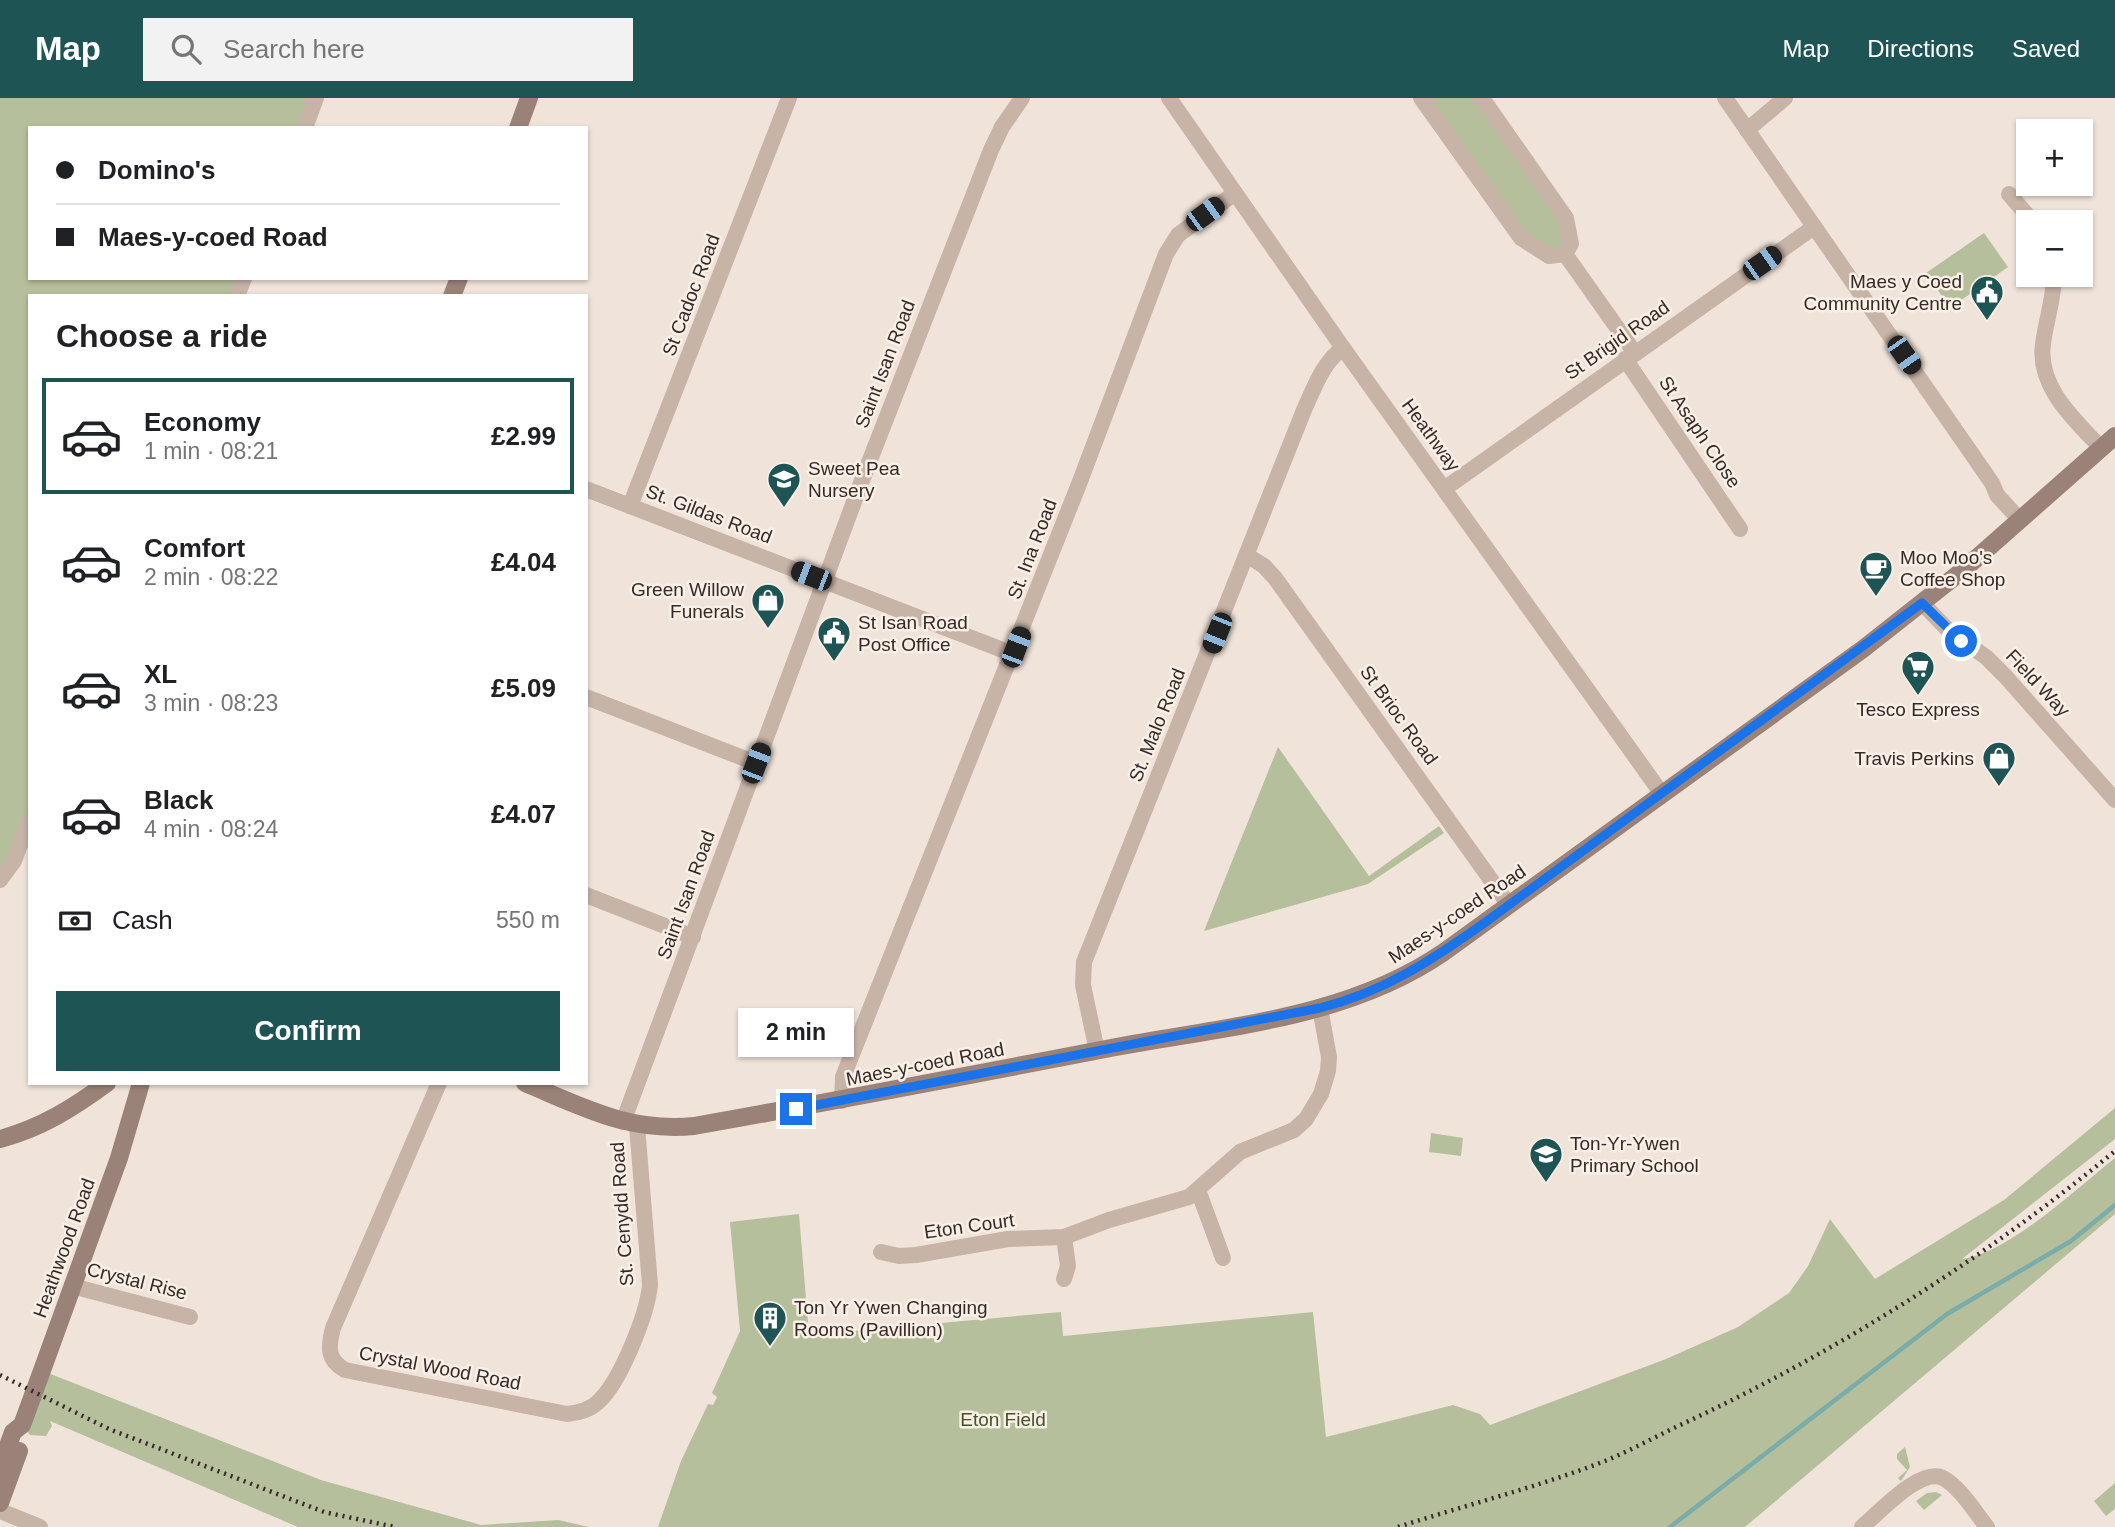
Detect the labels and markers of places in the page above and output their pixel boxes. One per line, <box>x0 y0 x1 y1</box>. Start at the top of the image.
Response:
place label: Maes y Coed Community Centre <box>1804 271 1962 314</box>
public building icon: Maes y Coed Community Centre <box>1968 273 2006 322</box>
place label: Sweet Pea Nursery <box>808 458 900 501</box>
school or university icon: Sweet Pea Nursery <box>765 460 803 509</box>
place label: Moo Moo's Coffee Shop <box>1900 547 2005 590</box>
cafe icon: Moo Moo's Coffee Shop <box>1857 549 1895 598</box>
place label: Green Willow Funerals <box>631 579 744 622</box>
shop icon: Green Willow Funerals <box>749 581 787 630</box>
place label: St Isan Road Post Office <box>858 612 968 655</box>
public building icon: St Isan Road Post Office <box>815 614 853 663</box>
supermarket icon: Tesco Express <box>1899 648 1937 697</box>
place label: Tesco Express <box>1856 699 1980 720</box>
shop icon: Travis Perkins <box>1980 739 2018 788</box>
place label: Travis Perkins <box>1854 748 1974 769</box>
place label: Ton-Yr-Ywen Primary School <box>1570 1133 1699 1176</box>
school or university icon: Ton-Yr-Ywen Primary School <box>1527 1135 1565 1184</box>
place label: Ton Yr Ywen Changing Rooms (Pavillion) <box>794 1297 988 1340</box>
building icon: Ton Yr Ywen Changing Rooms (Pavillion) <box>751 1299 789 1348</box>

